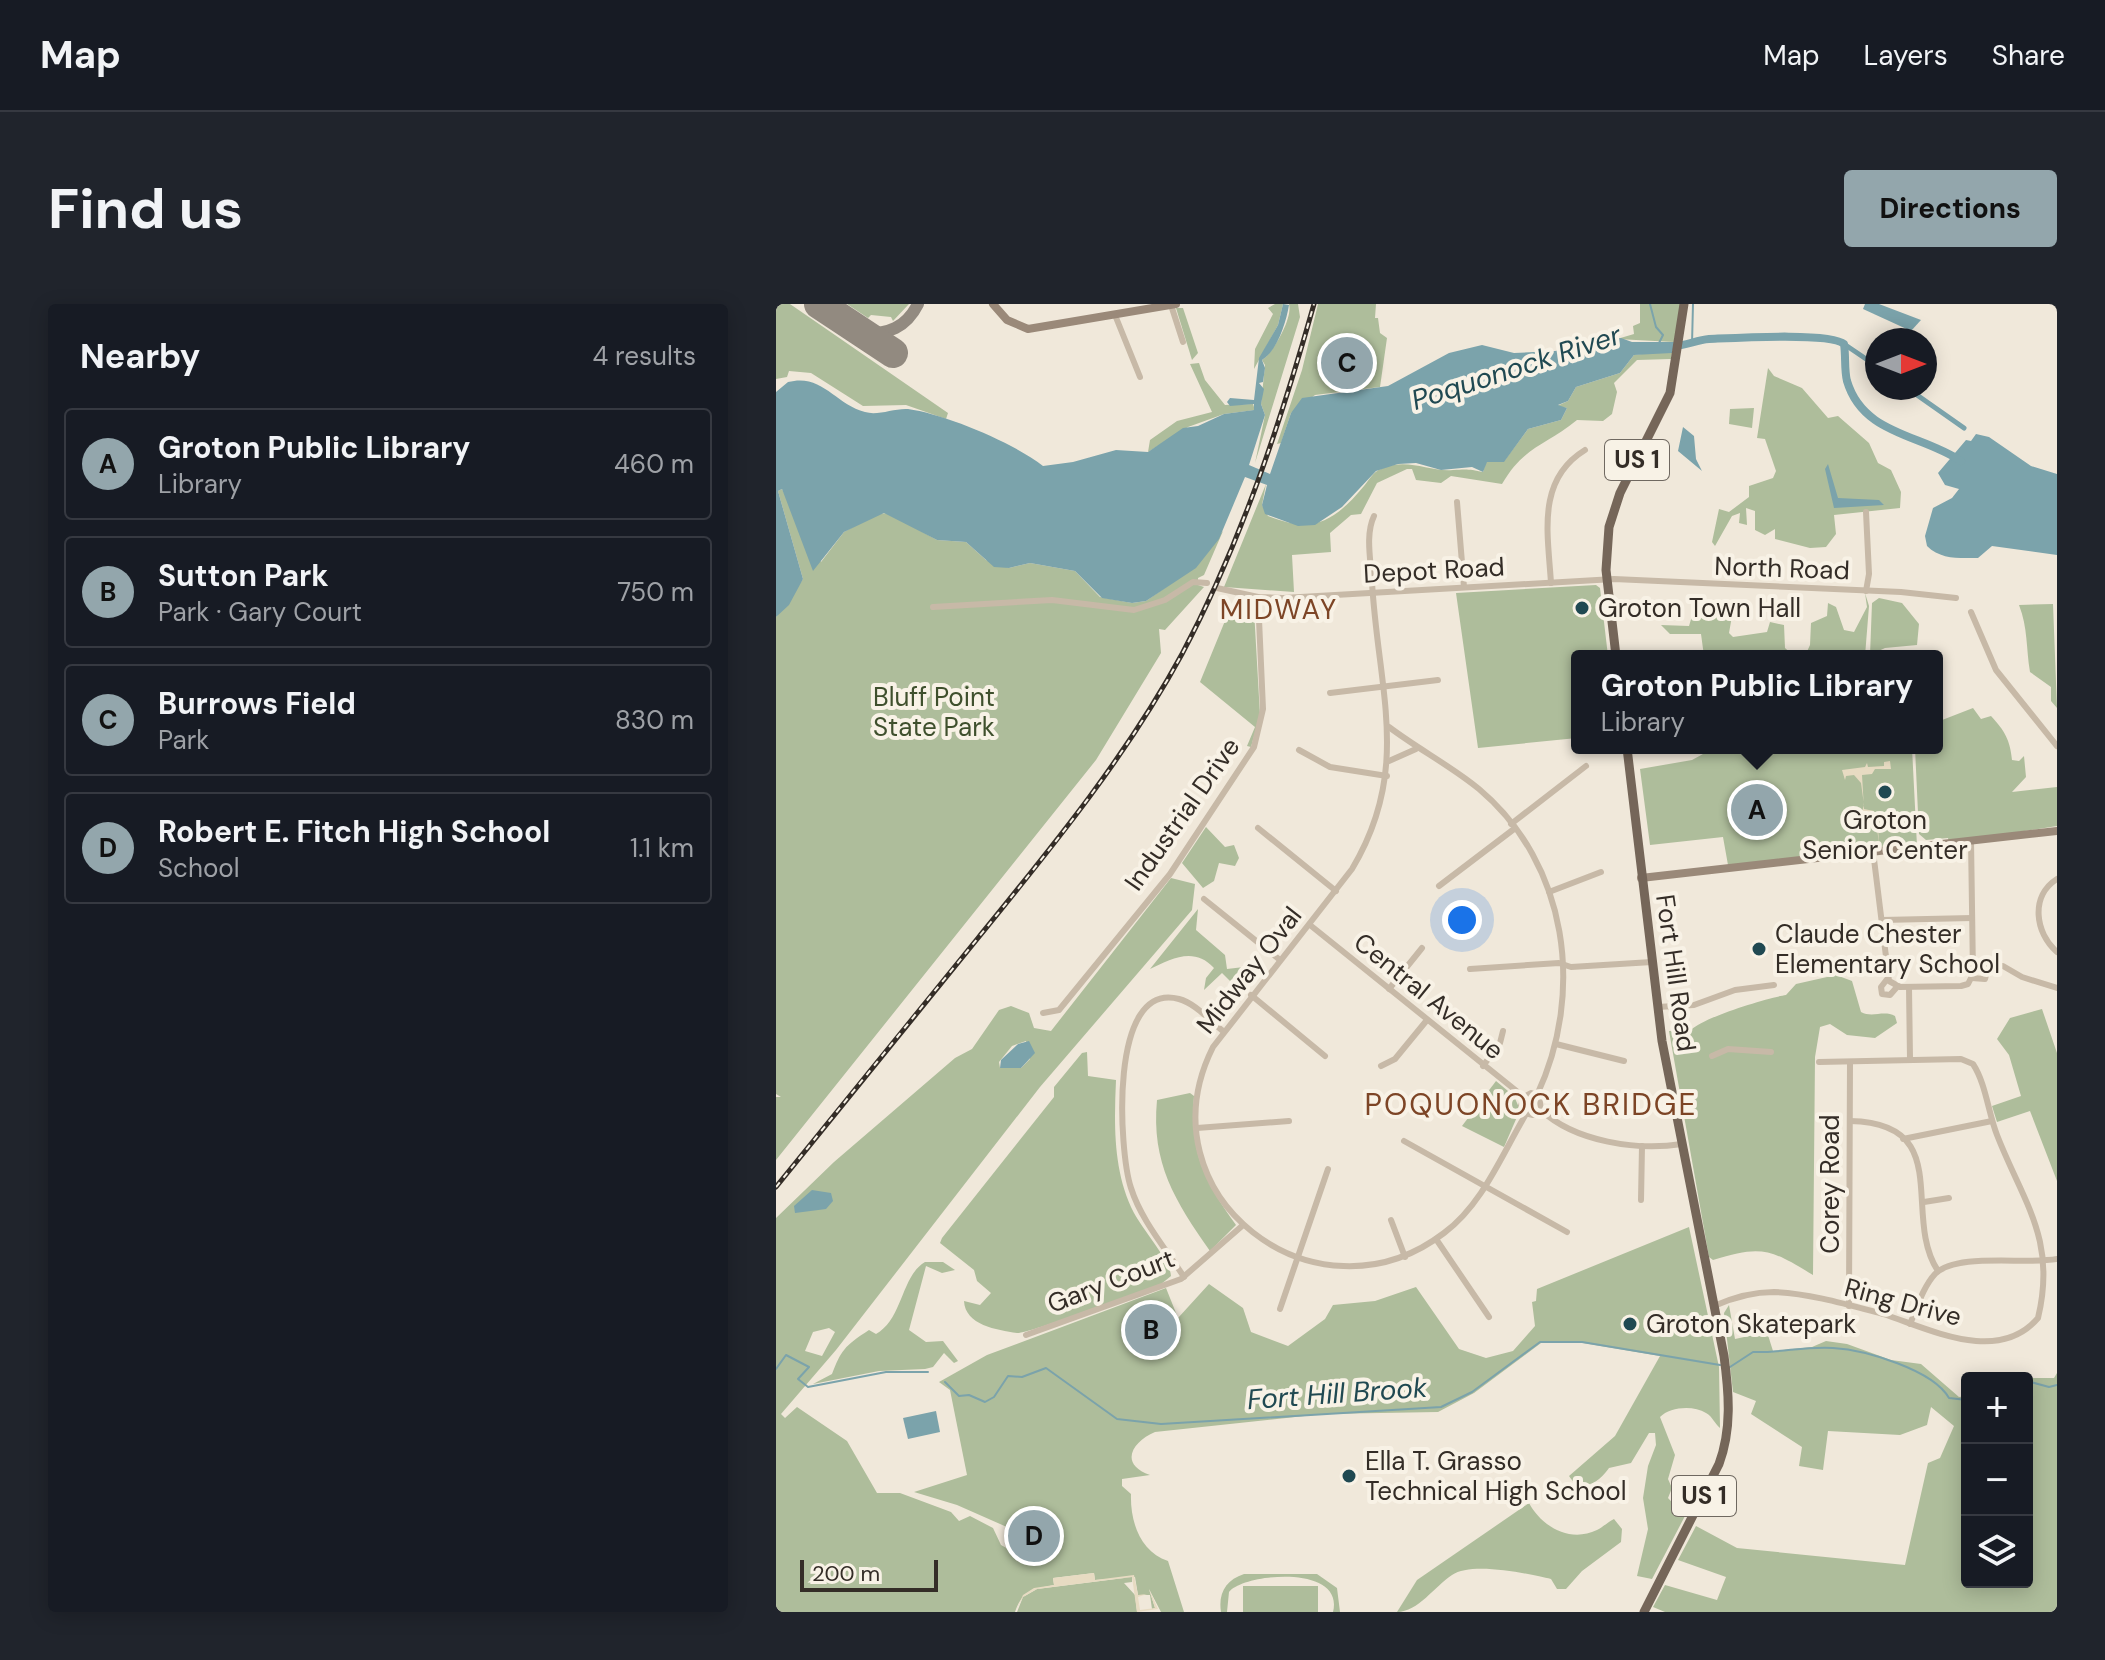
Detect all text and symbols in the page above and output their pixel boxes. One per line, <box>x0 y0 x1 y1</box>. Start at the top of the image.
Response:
text: Map <box>40 30 121 80</box>
text: Map <box>1763 37 1820 74</box>
text: Layers <box>1864 37 1948 74</box>
text: Share <box>1992 37 2065 74</box>
button: Directions <box>1844 170 2057 247</box>
text: Find us <box>48 172 243 245</box>
water label: Poquonock River <box>1407 316 1626 419</box>
north arrow <box>1865 328 1937 400</box>
pin: C <box>1321 333 1373 393</box>
text: Nearby <box>80 334 200 379</box>
text: 4 results <box>592 339 696 373</box>
text: Groton Public Library <box>158 428 470 467</box>
road number: US 1 <box>1605 440 1669 480</box>
text: A <box>99 447 117 481</box>
text: 460 m <box>614 447 694 481</box>
text: Library <box>158 467 242 501</box>
street label: Depot Road <box>1362 549 1506 591</box>
street label: North Road <box>1714 549 1850 587</box>
text: Sutton Park <box>158 556 329 595</box>
text: B <box>100 575 116 609</box>
text: 750 m <box>617 575 694 609</box>
district label: MIDWAY <box>1220 591 1338 628</box>
place label: Groton Town Hall <box>1598 591 1801 625</box>
text: Park · Gary Court <box>158 595 362 629</box>
marker: Groton Town Hall <box>1573 599 1591 617</box>
popup <box>1571 650 1943 754</box>
text: Groton Public Library <box>1601 666 1913 705</box>
park label: Bluff Point State Park <box>873 680 995 744</box>
text: Burrows Field <box>158 684 356 723</box>
text: C <box>98 703 118 737</box>
text: 830 m <box>615 703 694 737</box>
text: Library <box>1601 705 1685 739</box>
text: Park <box>158 723 209 757</box>
street label: Industrial Drive <box>1117 731 1247 897</box>
pin: A <box>1731 780 1783 840</box>
marker: Groton Senior Center <box>1876 783 1894 801</box>
place label: Groton Senior Center <box>1802 803 1968 867</box>
text: Robert E. Fitch High School <box>158 812 550 851</box>
text: D <box>99 831 117 865</box>
text: 1.1 km <box>630 831 694 865</box>
text: School <box>158 851 240 885</box>
street label: Fort Hill Road <box>1648 892 1704 1054</box>
street label: Midway Oval <box>1189 900 1309 1040</box>
your location <box>1442 900 1482 940</box>
place label: Claude Chester Elementary School <box>1775 917 2000 981</box>
street label: Central Avenue <box>1347 925 1511 1067</box>
marker: Claude Chester Elementary School <box>1750 940 1768 958</box>
district label: POQUONOCK BRIDGE <box>1365 1085 1697 1124</box>
street label: Corey Road <box>1813 1114 1847 1254</box>
street label: Gary Court <box>1043 1241 1179 1321</box>
street label: Ring Drive <box>1841 1270 1965 1334</box>
pin: B <box>1125 1300 1177 1360</box>
place label: Groton Skatepark <box>1646 1307 1856 1341</box>
marker: Groton Skatepark <box>1621 1315 1639 1333</box>
water label: Fort Hill Brook <box>1246 1369 1429 1418</box>
map controls <box>1961 1372 2033 1588</box>
button: + <box>1961 1372 2033 1444</box>
place label: Ella T. Grasso Technical High School <box>1365 1444 1627 1508</box>
button: − <box>1961 1444 2033 1516</box>
marker: Ella T. Grasso Technical High School <box>1340 1467 1358 1485</box>
road number: US 1 <box>1672 1476 1736 1516</box>
pin: D <box>1008 1506 1060 1566</box>
button: layers <box>1961 1516 2033 1588</box>
scale bar <box>800 1556 938 1592</box>
text: 200 m <box>812 1559 880 1588</box>

